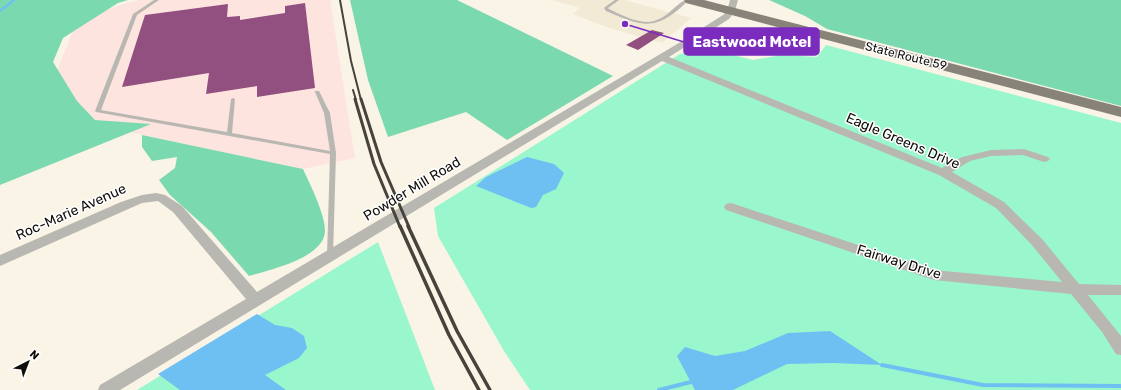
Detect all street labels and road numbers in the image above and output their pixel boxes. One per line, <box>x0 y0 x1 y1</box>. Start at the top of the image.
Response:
street label: State Route 59 <box>864 39 948 73</box>
street label: Eagle Greens Drive <box>843 109 963 173</box>
street label: Powder Mill Road <box>360 153 464 225</box>
street label: Roc-Marie Avenue <box>13 180 129 244</box>
street label: Fairway Drive <box>855 241 943 283</box>

